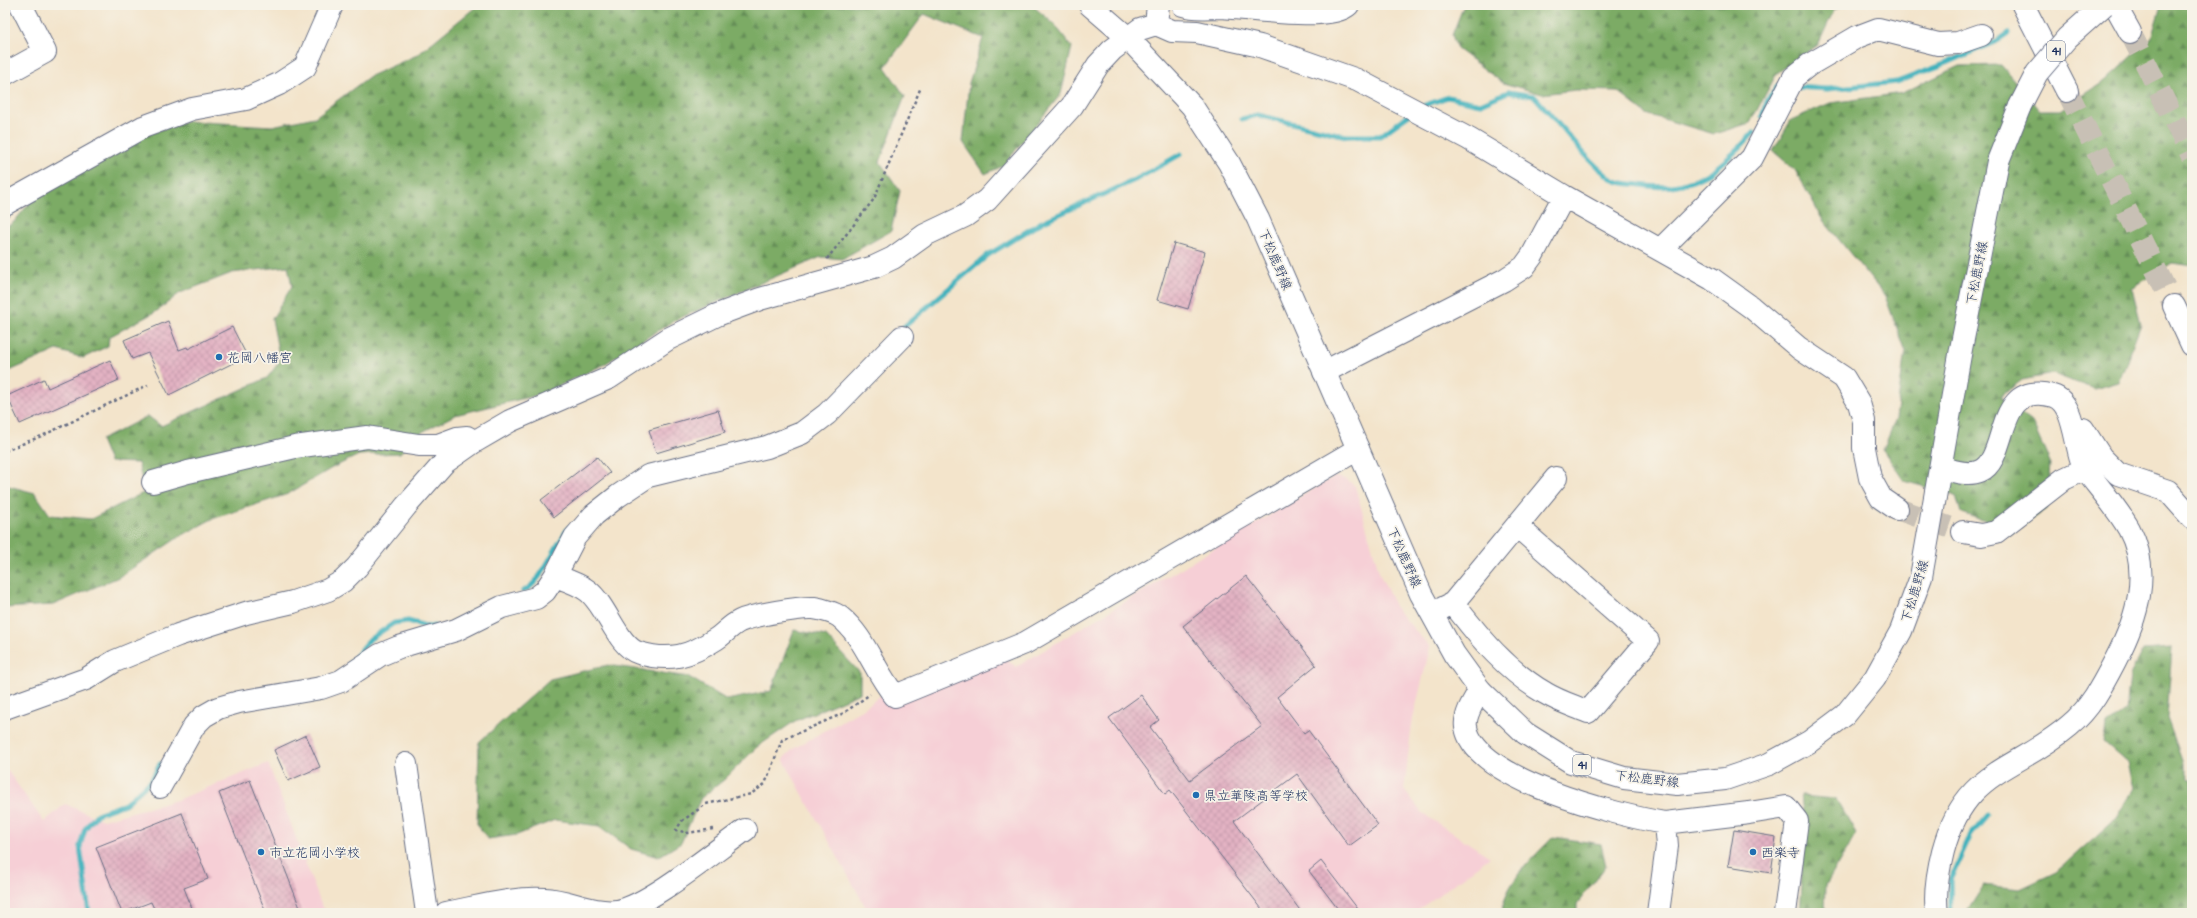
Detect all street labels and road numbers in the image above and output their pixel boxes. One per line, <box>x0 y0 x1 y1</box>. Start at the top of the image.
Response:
road number: 41 <box>2047 41 2065 61</box>
street label: 下松鹿野線 <box>1254 226 1296 294</box>
street label: 下松鹿野線 <box>1962 239 1992 307</box>
street label: 下松鹿野線 <box>1383 524 1426 592</box>
street label: 下松鹿野線 <box>1897 557 1933 625</box>
road number: 41 <box>1573 755 1591 775</box>
street label: 下松鹿野線 <box>1614 766 1681 792</box>

